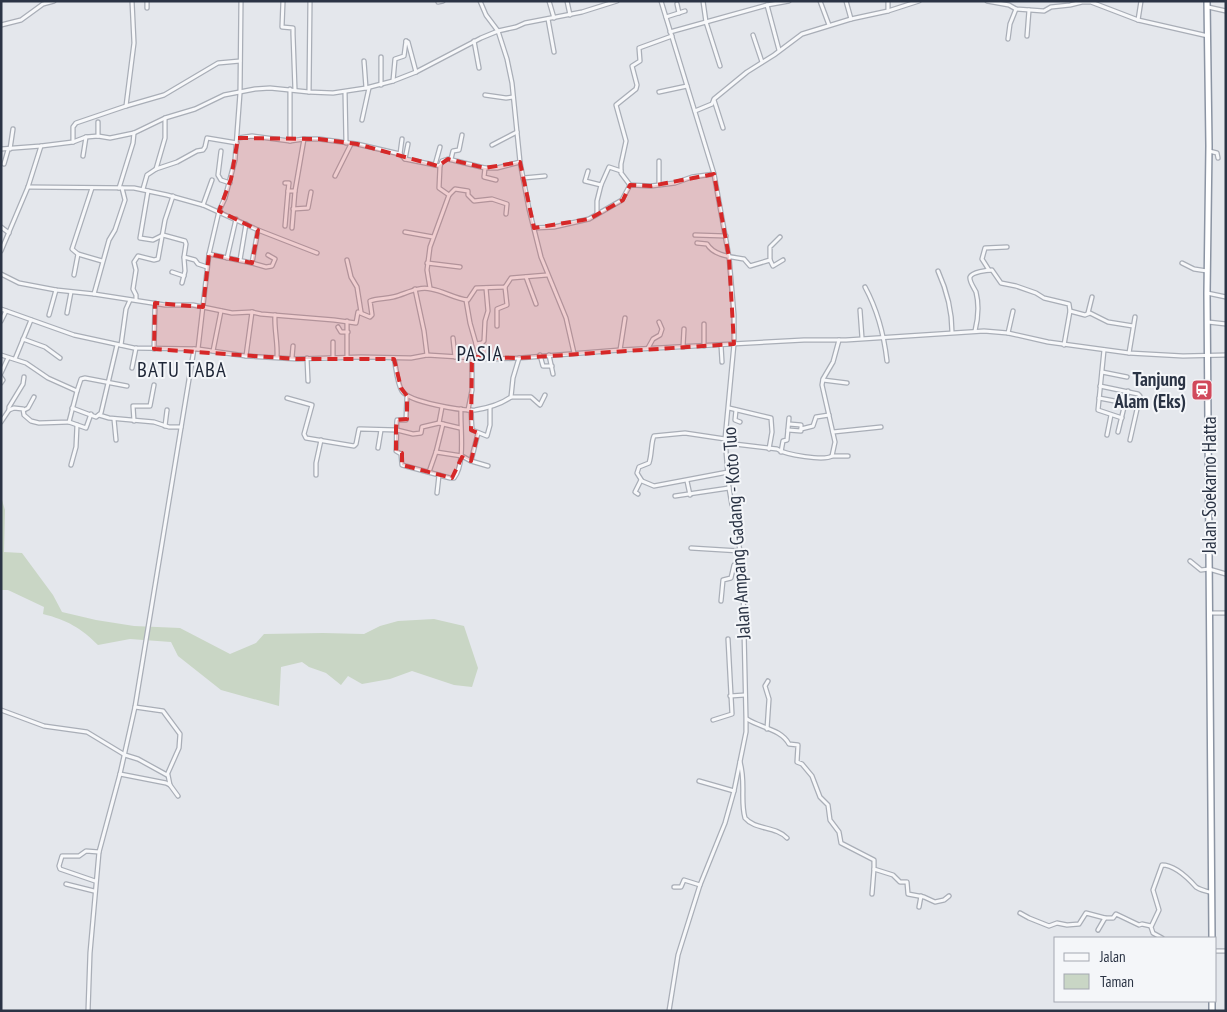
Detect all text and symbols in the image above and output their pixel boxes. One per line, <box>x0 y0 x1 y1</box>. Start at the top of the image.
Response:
district label: PASIA <box>456 340 504 367</box>
district label: BATU TABA <box>137 356 227 383</box>
place label: Tanjung Alam (Eks) <box>1113 367 1186 413</box>
station icon: Tanjung Alam (Eks) <box>1190 378 1214 402</box>
street label: Jalan Soekarno Hatta <box>1197 416 1221 555</box>
street label: Jalan Ampang Gadang - Koto Tuo <box>717 426 755 641</box>
legend <box>1054 937 1217 1002</box>
text: Jalan <box>1099 947 1126 966</box>
text: Taman <box>1100 972 1134 991</box>

